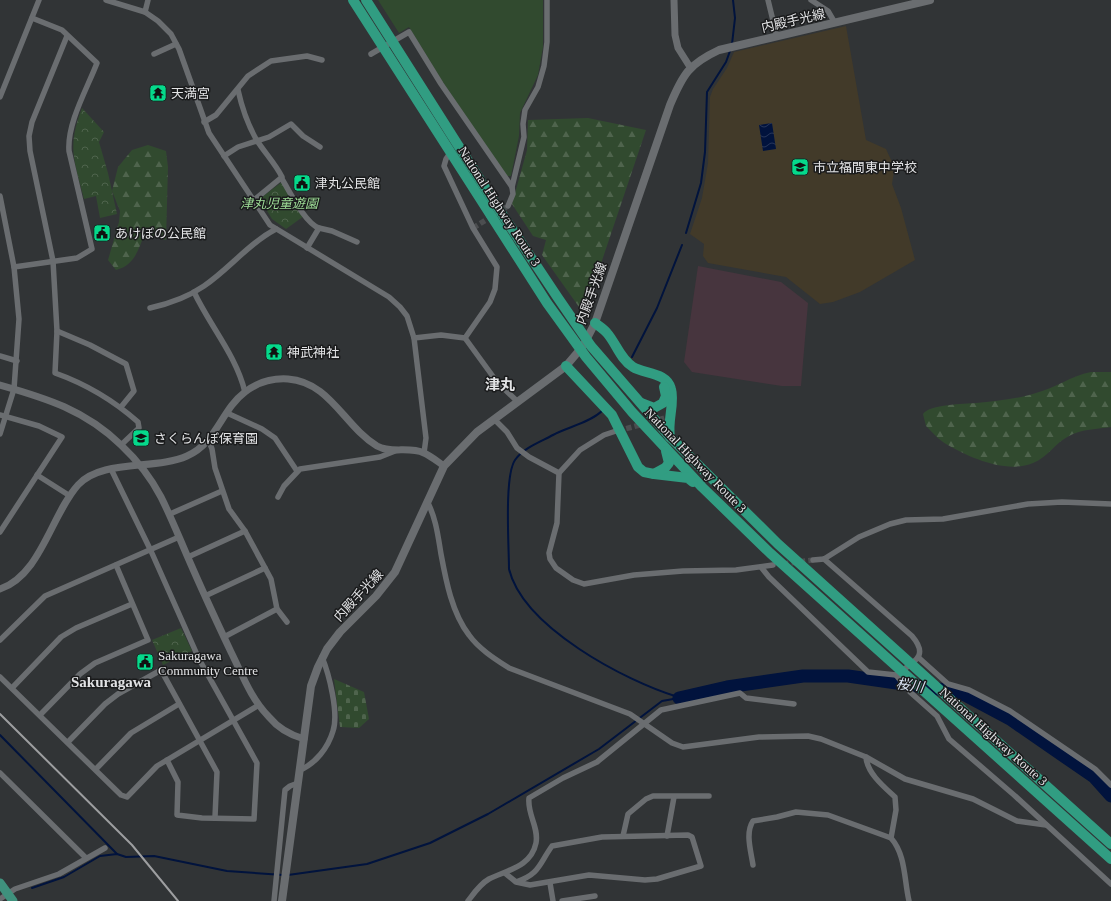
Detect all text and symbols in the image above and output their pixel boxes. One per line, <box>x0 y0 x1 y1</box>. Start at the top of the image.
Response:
street label: 内殿手光線 <box>760 6 826 35</box>
temple icon: 天満宮 <box>148 83 168 103</box>
place label: 天満宮 <box>171 86 210 101</box>
street label: National Highway Route 3 <box>455 144 544 269</box>
school or university icon: 市立福間東中学校 <box>790 157 810 177</box>
place label: 市立福間東中学校 <box>813 160 917 175</box>
public building icon: 津丸公民館 <box>292 173 312 193</box>
place label: 津丸公民館 <box>315 176 380 191</box>
park label: 津丸児童遊園 <box>240 196 320 211</box>
public building icon: あけぼの公民館 <box>92 223 112 243</box>
place label: あけぼの公民館 <box>115 226 206 241</box>
street label: 内殿手光線 <box>573 260 610 326</box>
temple icon: 神武神社 <box>264 342 284 362</box>
place label: 神武神社 <box>287 345 339 360</box>
district label: 津丸 <box>485 377 515 393</box>
street label: National Highway Route 3 <box>642 405 750 516</box>
school or university icon: さくらんぼ保育園 <box>131 428 151 448</box>
place label: さくらんぼ保育園 <box>154 431 258 446</box>
street label: 内殿手光線 <box>331 566 386 624</box>
place label: Sakuragawa Community Centre <box>158 648 258 678</box>
public building icon: Sakuragawa Community Centre <box>135 652 155 672</box>
district label: Sakuragawa <box>71 674 152 690</box>
water label: 桜川 <box>895 676 927 695</box>
street label: National Highway Route 3 <box>937 684 1051 789</box>

